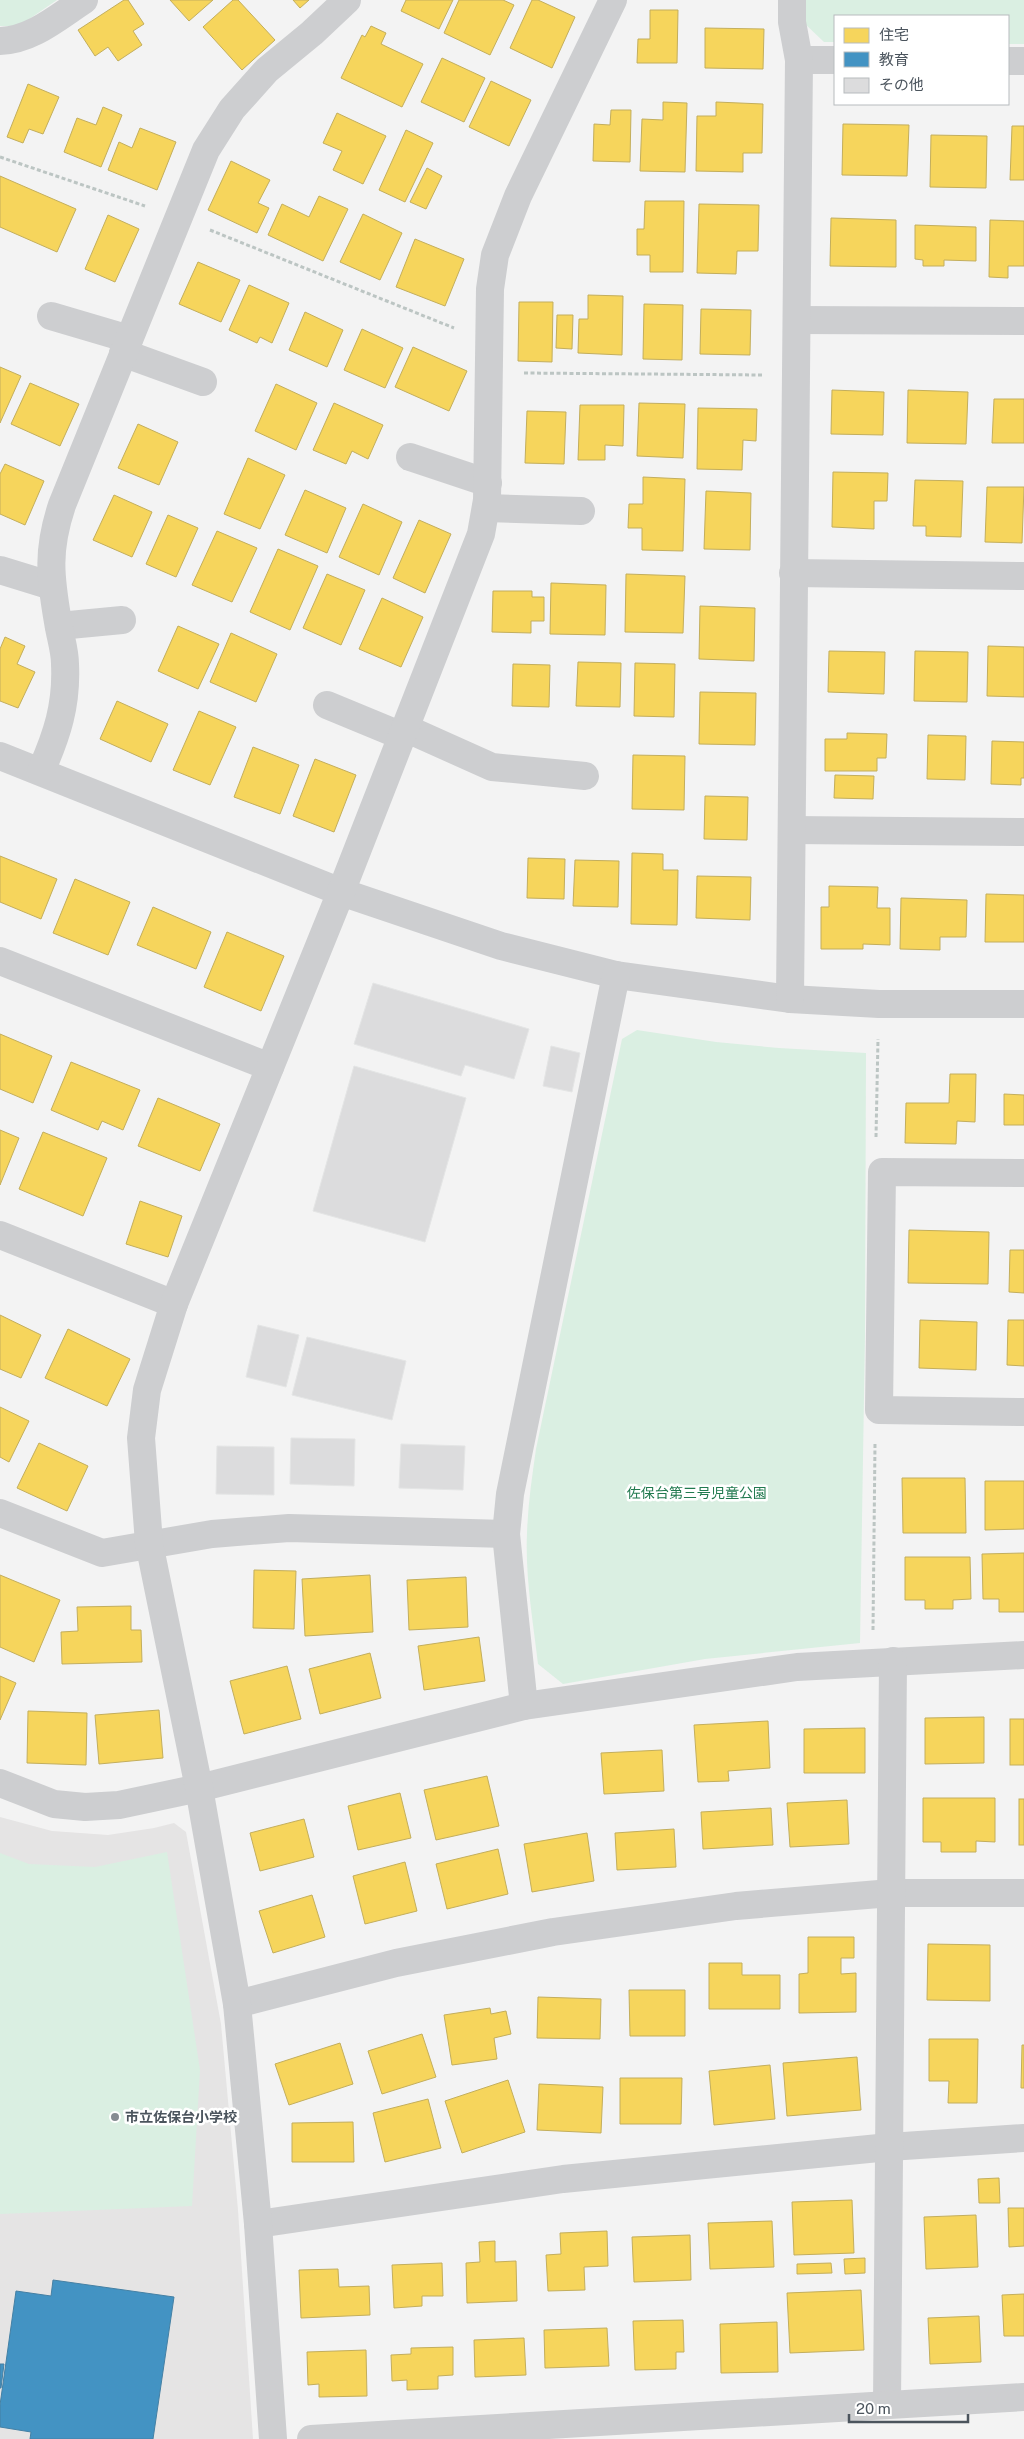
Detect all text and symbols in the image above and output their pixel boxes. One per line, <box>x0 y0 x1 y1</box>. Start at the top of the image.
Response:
legend <box>834 15 1009 105</box>
text: 住宅 <box>879 26 909 43</box>
text: 教育 <box>879 51 909 68</box>
text: その他 <box>879 76 924 93</box>
park label: 佐保台第三号児童公園 <box>627 1485 767 1501</box>
place label: 市立佐保台小学校 <box>125 2109 237 2125</box>
marker: 市立佐保台小学校 <box>109 2111 121 2123</box>
scale bar <box>849 2392 968 2424</box>
text: 20 m <box>856 2400 891 2417</box>

